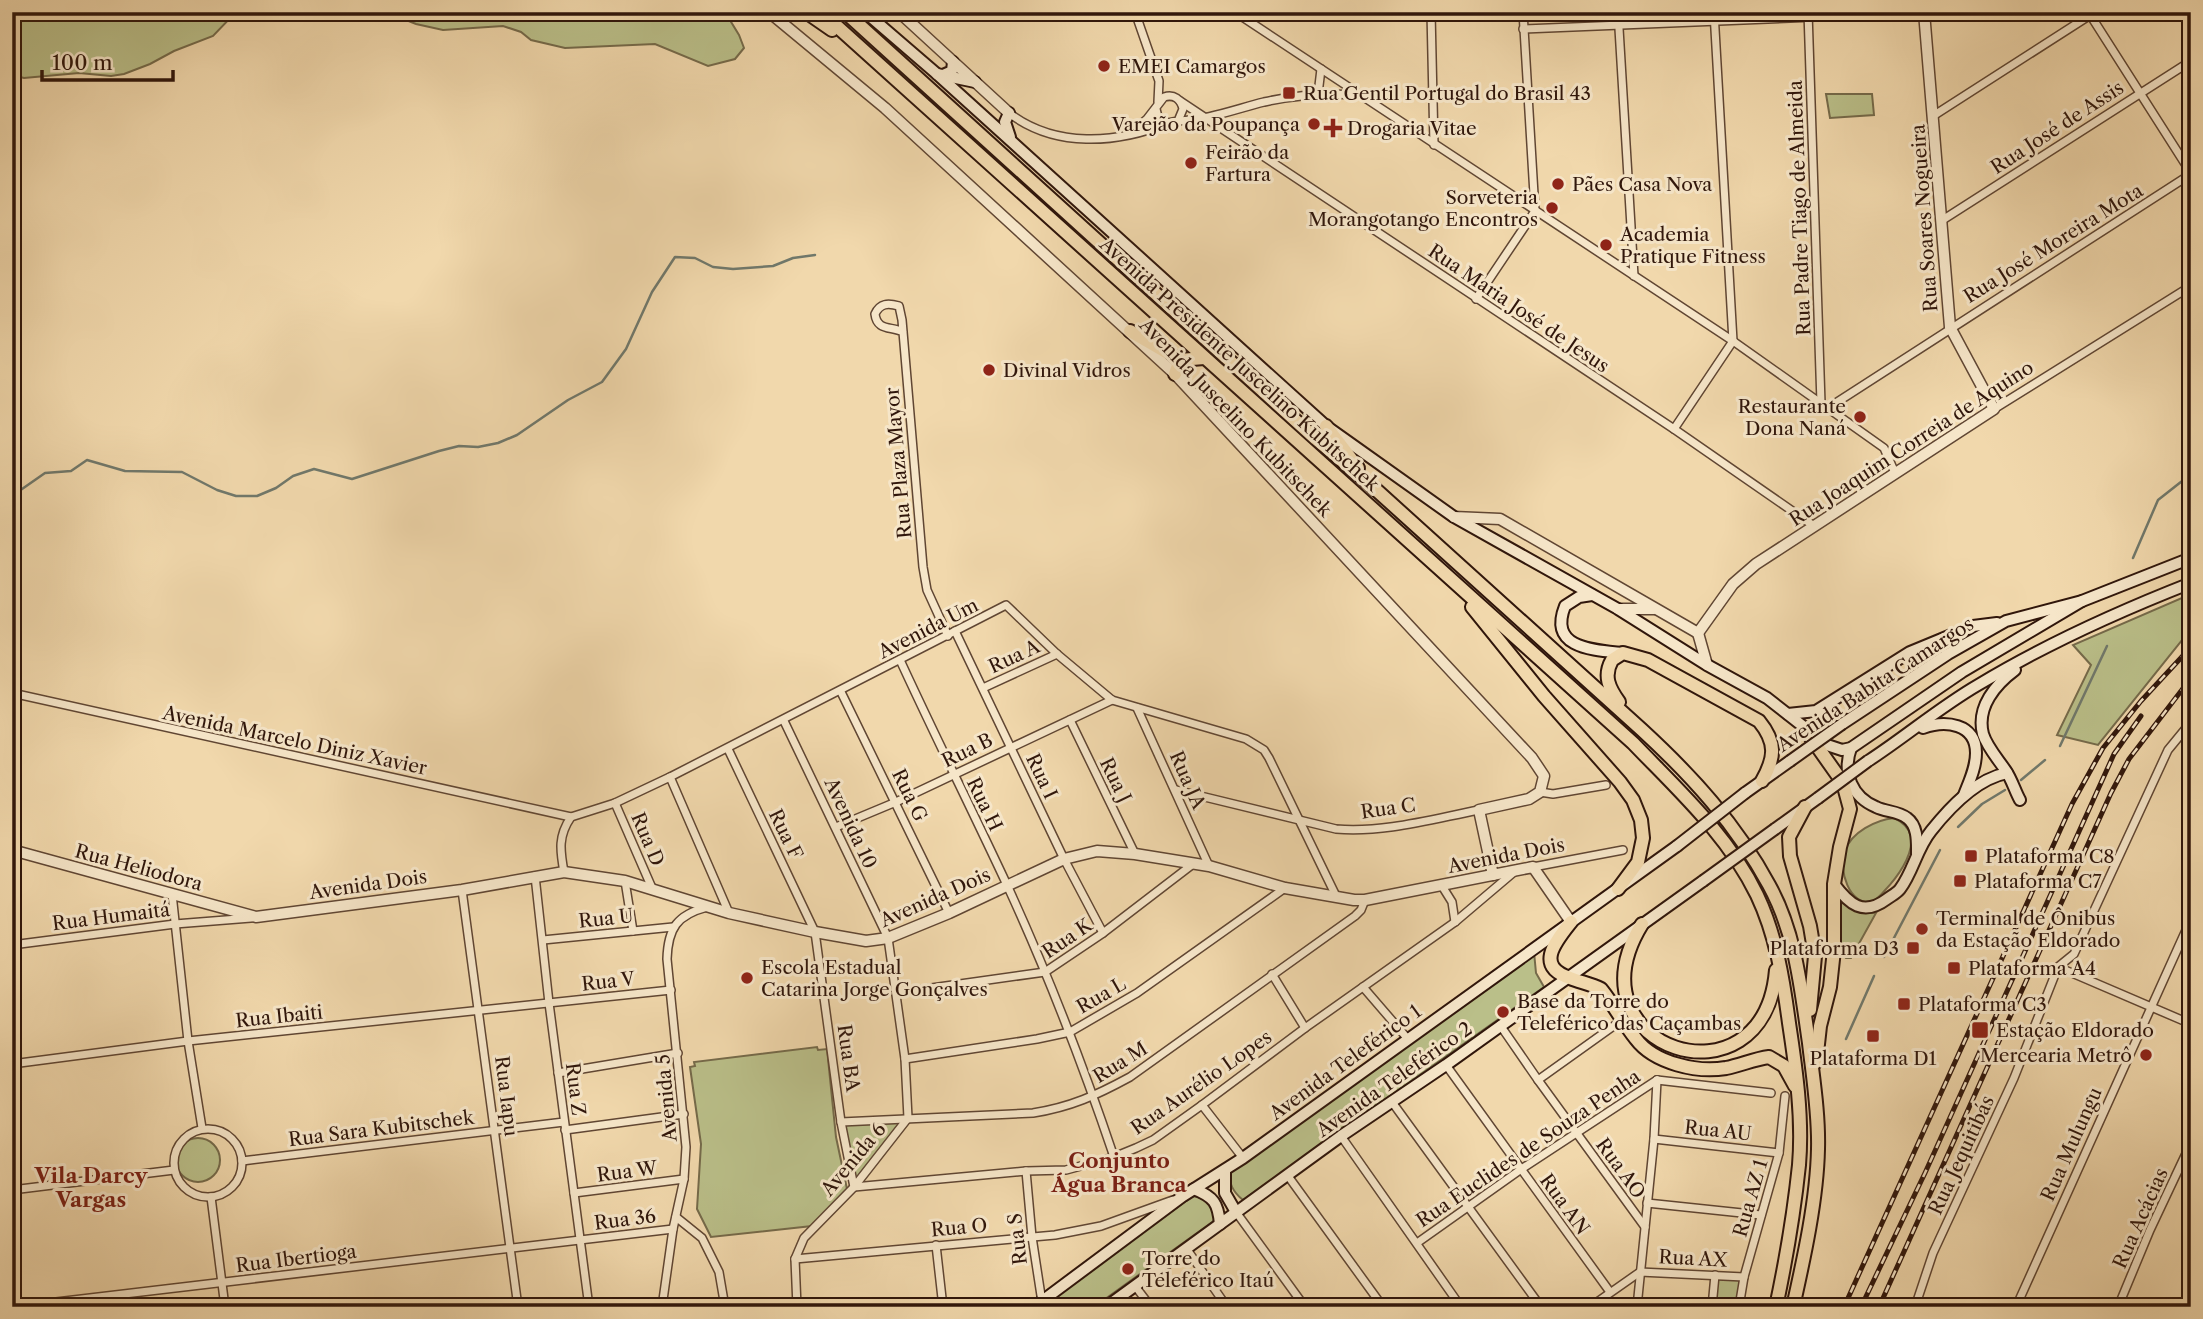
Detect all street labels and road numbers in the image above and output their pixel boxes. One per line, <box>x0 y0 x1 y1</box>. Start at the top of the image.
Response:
street label: Rua José de Assis <box>1987 76 2128 179</box>
street label: Rua Padre Tiago de Almeida <box>1784 80 1815 336</box>
street label: Rua Soares Nogueira <box>1906 123 1943 313</box>
street label: Rua José Moreira Mota <box>1959 179 2147 308</box>
street label: Avenida Presidente Juscelino Kubitschek <box>1094 232 1385 497</box>
street label: Rua Maria José de Jesus <box>1424 239 1613 377</box>
street label: Avenida Juscelino Kubitschek <box>1134 313 1337 522</box>
street label: Rua Joaquim Correia de Aquino <box>1785 356 2038 531</box>
street label: Rua Plaza Mayor <box>880 386 917 539</box>
street label: Avenida Um <box>873 593 982 664</box>
street label: Avenida Babita Camargos <box>1772 612 1978 757</box>
street label: Rua A <box>985 634 1044 678</box>
street label: Avenida Marcelo Diniz Xavier <box>160 701 429 780</box>
street label: Rua B <box>938 728 996 773</box>
street label: Rua JA <box>1165 748 1211 814</box>
street label: Rua I <box>1021 750 1062 803</box>
street label: Rua J <box>1095 754 1136 807</box>
street label: Rua G <box>887 765 932 825</box>
street label: Avenida 10 <box>819 773 882 872</box>
street label: Rua H <box>962 774 1007 835</box>
street label: Rua C <box>1359 793 1417 824</box>
street label: Rua F <box>764 805 807 863</box>
street label: Rua D <box>626 809 669 869</box>
street label: Avenida Dois <box>1445 833 1566 878</box>
street label: Rua Heliodora <box>73 839 205 896</box>
street label: Avenida Dois <box>875 863 994 932</box>
street label: Avenida Dois <box>307 865 428 904</box>
street label: Rua Humaitá <box>51 898 171 935</box>
street label: Rua U <box>577 904 635 933</box>
street label: Rua K <box>1038 913 1098 963</box>
street label: Rua V <box>580 967 637 996</box>
street label: Rua L <box>1073 972 1130 1019</box>
street label: Rua Ibaiti <box>234 1000 324 1033</box>
street label: Avenida Teleférico 1 <box>1264 1000 1426 1126</box>
street label: Avenida Teleférico 2 <box>1311 1017 1477 1142</box>
street label: Rua BA <box>832 1023 865 1094</box>
street label: Rua Aurélio Lopes <box>1127 1025 1276 1140</box>
street label: Rua M <box>1089 1037 1152 1088</box>
street label: Avenida 5 <box>651 1053 682 1144</box>
street label: Rua Iapu <box>490 1055 523 1138</box>
street label: Rua Z <box>561 1061 590 1117</box>
street label: Rua Euclides de Souza Penha <box>1412 1065 1645 1232</box>
street label: Rua Mulungu <box>2036 1084 2107 1205</box>
street label: Rua Jequitibás <box>1924 1092 1999 1218</box>
street label: Rua Sara Kubitschek <box>287 1106 476 1151</box>
street label: Rua AU <box>1683 1116 1753 1146</box>
street label: Avenida 6 <box>815 1118 891 1201</box>
street label: Rua AO <box>1591 1134 1650 1203</box>
street label: Rua W <box>596 1156 660 1187</box>
street label: Rua AZ 1 <box>1728 1157 1773 1240</box>
street label: Rua Acácias <box>2108 1164 2173 1272</box>
street label: Rua AN <box>1535 1169 1594 1239</box>
street label: Rua 36 <box>593 1204 657 1235</box>
street label: Rua S <box>1003 1212 1032 1266</box>
street label: Rua O <box>930 1214 988 1241</box>
street label: Rua Ibertioga <box>234 1240 358 1277</box>
street label: Rua AX <box>1658 1245 1729 1272</box>

